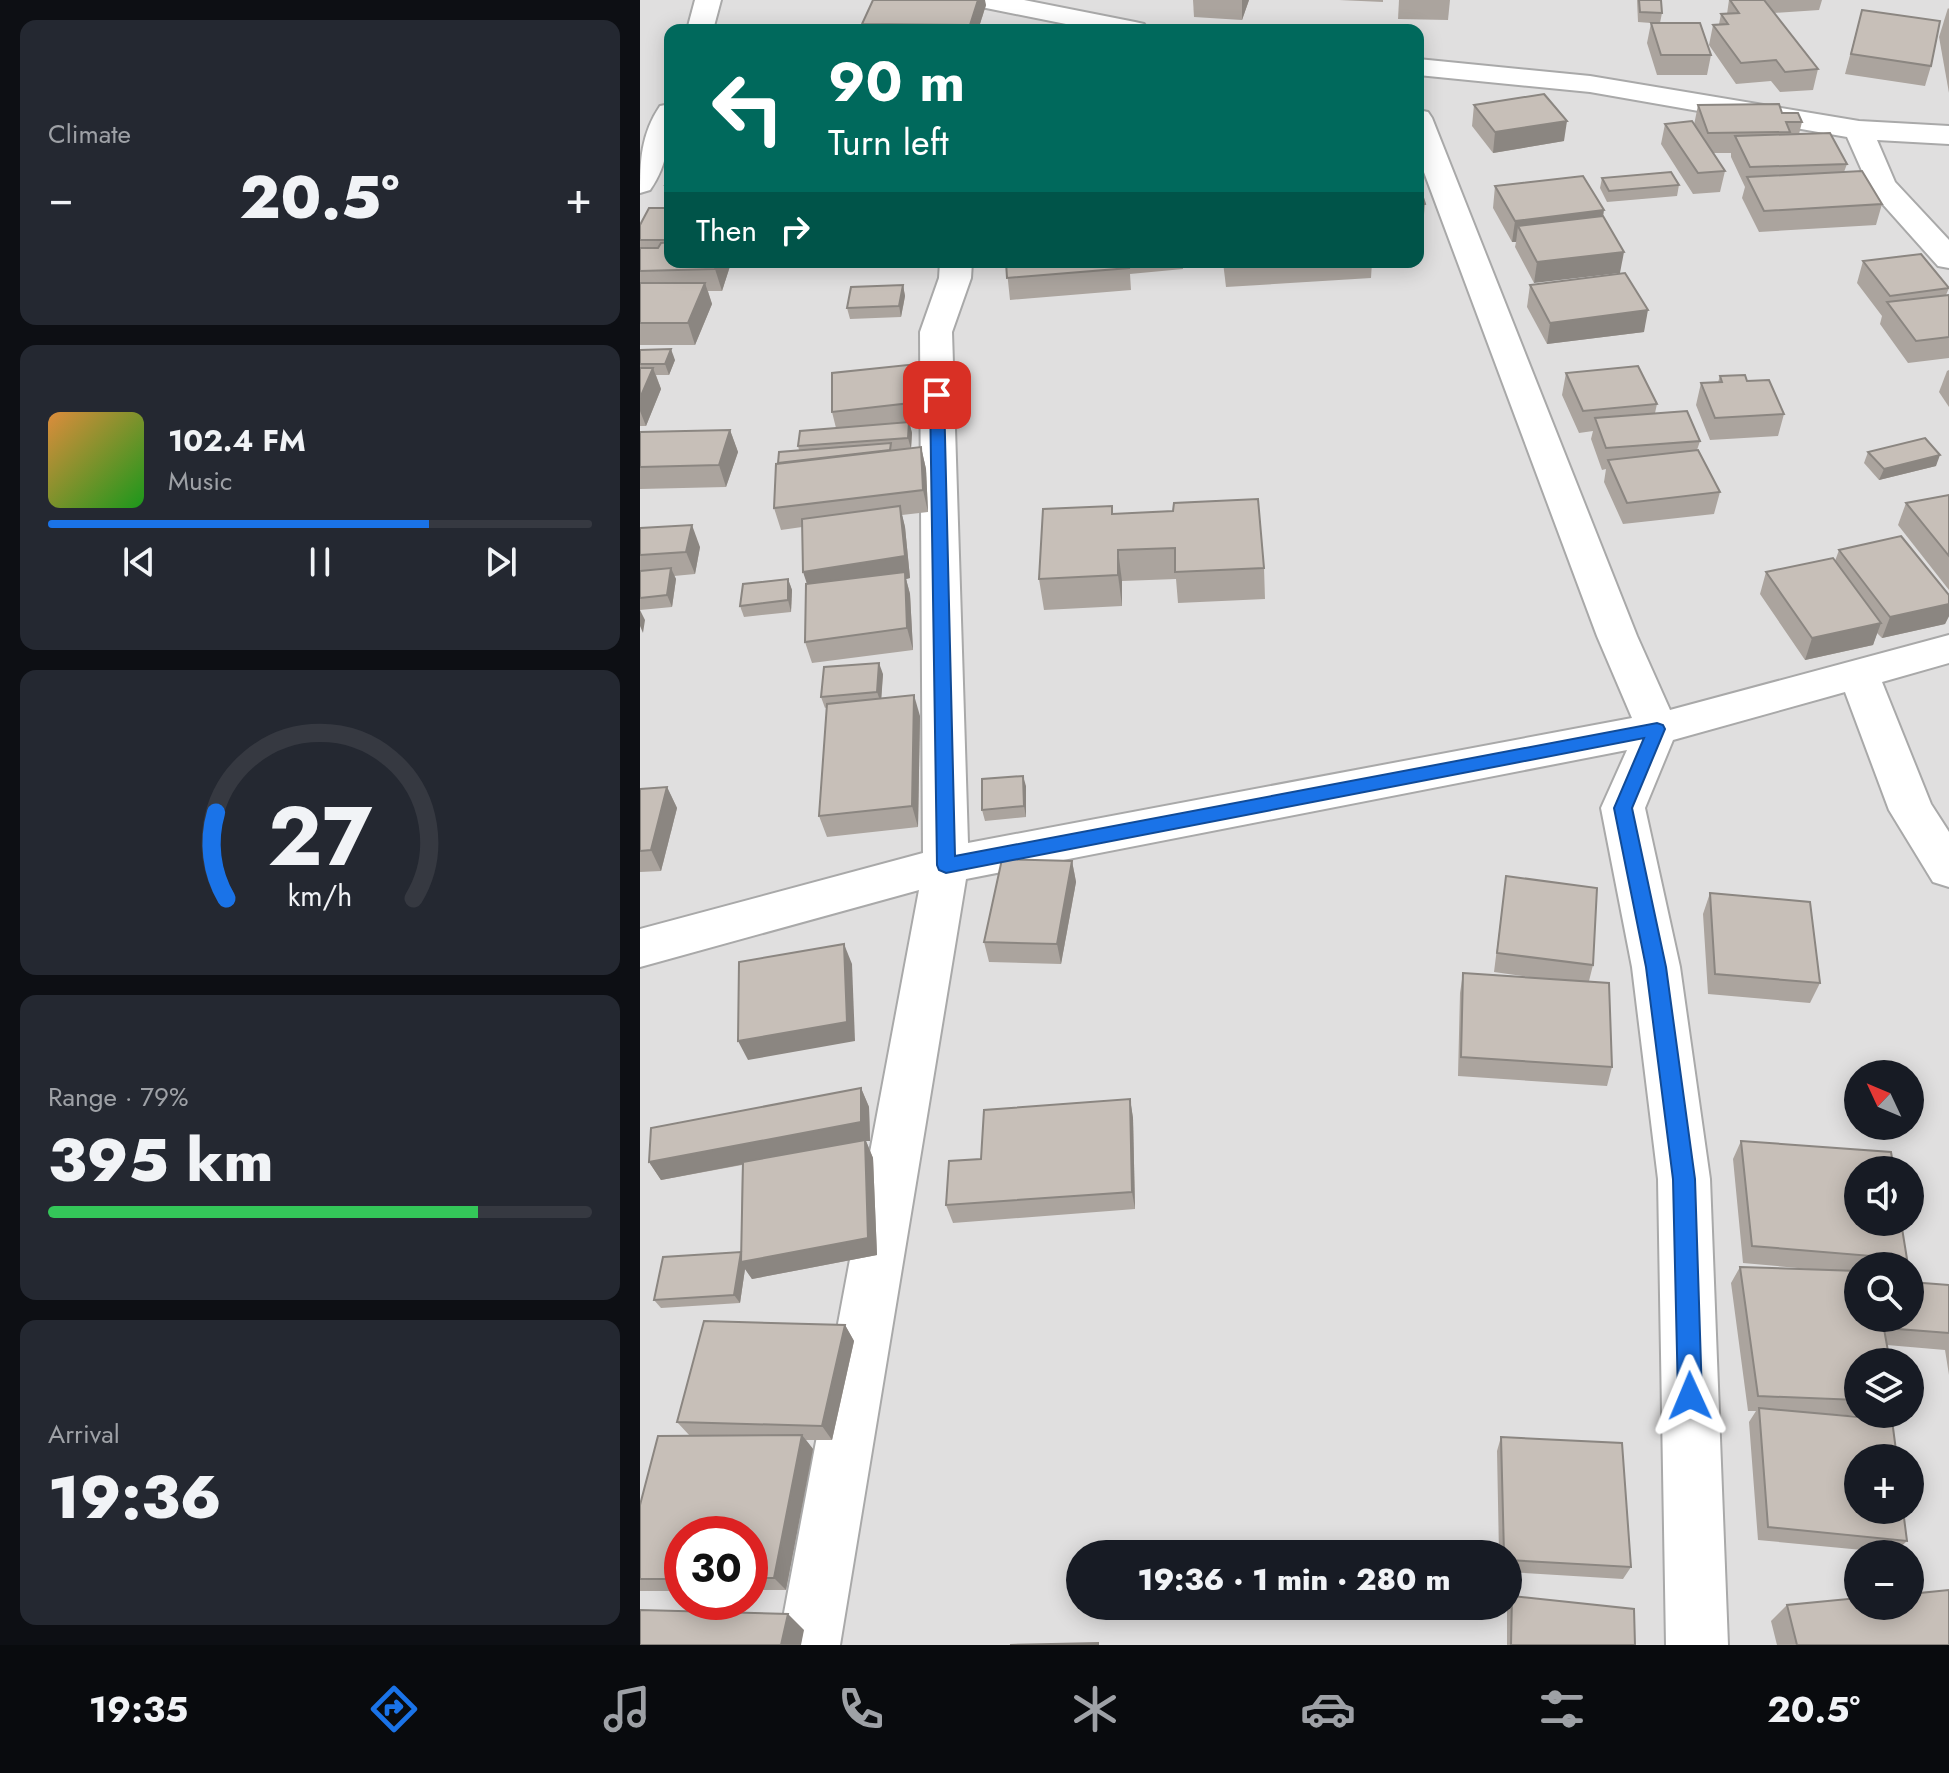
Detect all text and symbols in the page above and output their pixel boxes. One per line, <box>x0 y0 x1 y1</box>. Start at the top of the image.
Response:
text: 90 m <box>828 41 965 122</box>
icon: left <box>696 56 800 160</box>
text: Climate <box>48 115 131 153</box>
text: Turn left <box>828 116 949 168</box>
text: 20.5° <box>240 154 399 241</box>
text: − <box>48 166 74 230</box>
text: + <box>565 166 592 230</box>
icon: right <box>773 208 817 252</box>
text: Then <box>696 209 757 252</box>
pin <box>903 361 971 429</box>
icon: arrive <box>915 373 959 417</box>
text: 102.4 FM <box>168 419 306 462</box>
text: Music <box>168 462 232 500</box>
icon: previous <box>117 540 161 584</box>
icon: pause <box>298 540 342 584</box>
icon: next <box>479 540 523 584</box>
text: 27 <box>268 775 372 895</box>
text: km/h <box>288 875 352 917</box>
north arrow <box>1844 1060 1924 1140</box>
map controls <box>1844 1060 1924 1620</box>
text: Range · 79% <box>48 1078 188 1116</box>
text: 395 km <box>48 1117 274 1204</box>
button: sound <box>1844 1156 1924 1236</box>
button: search <box>1844 1252 1924 1332</box>
button: layers <box>1844 1348 1924 1428</box>
position arrow <box>1648 1354 1732 1438</box>
text: Arrival <box>48 1415 120 1453</box>
button: + <box>1844 1444 1924 1524</box>
text: 19:36 <box>48 1454 222 1541</box>
speed limit sign: 30 <box>664 1516 768 1620</box>
button: − <box>1844 1540 1924 1620</box>
text: 19:36 · 1 min · 280 m <box>1138 1558 1450 1601</box>
icon: directions <box>366 1681 422 1737</box>
icon: music <box>599 1681 655 1737</box>
icon: phone <box>833 1681 889 1737</box>
icon: climate <box>1067 1681 1123 1737</box>
icon: car <box>1300 1681 1356 1737</box>
icon: filters <box>1534 1681 1590 1737</box>
text: 19:35 <box>89 1683 188 1735</box>
text: 20.5° <box>1767 1683 1860 1735</box>

